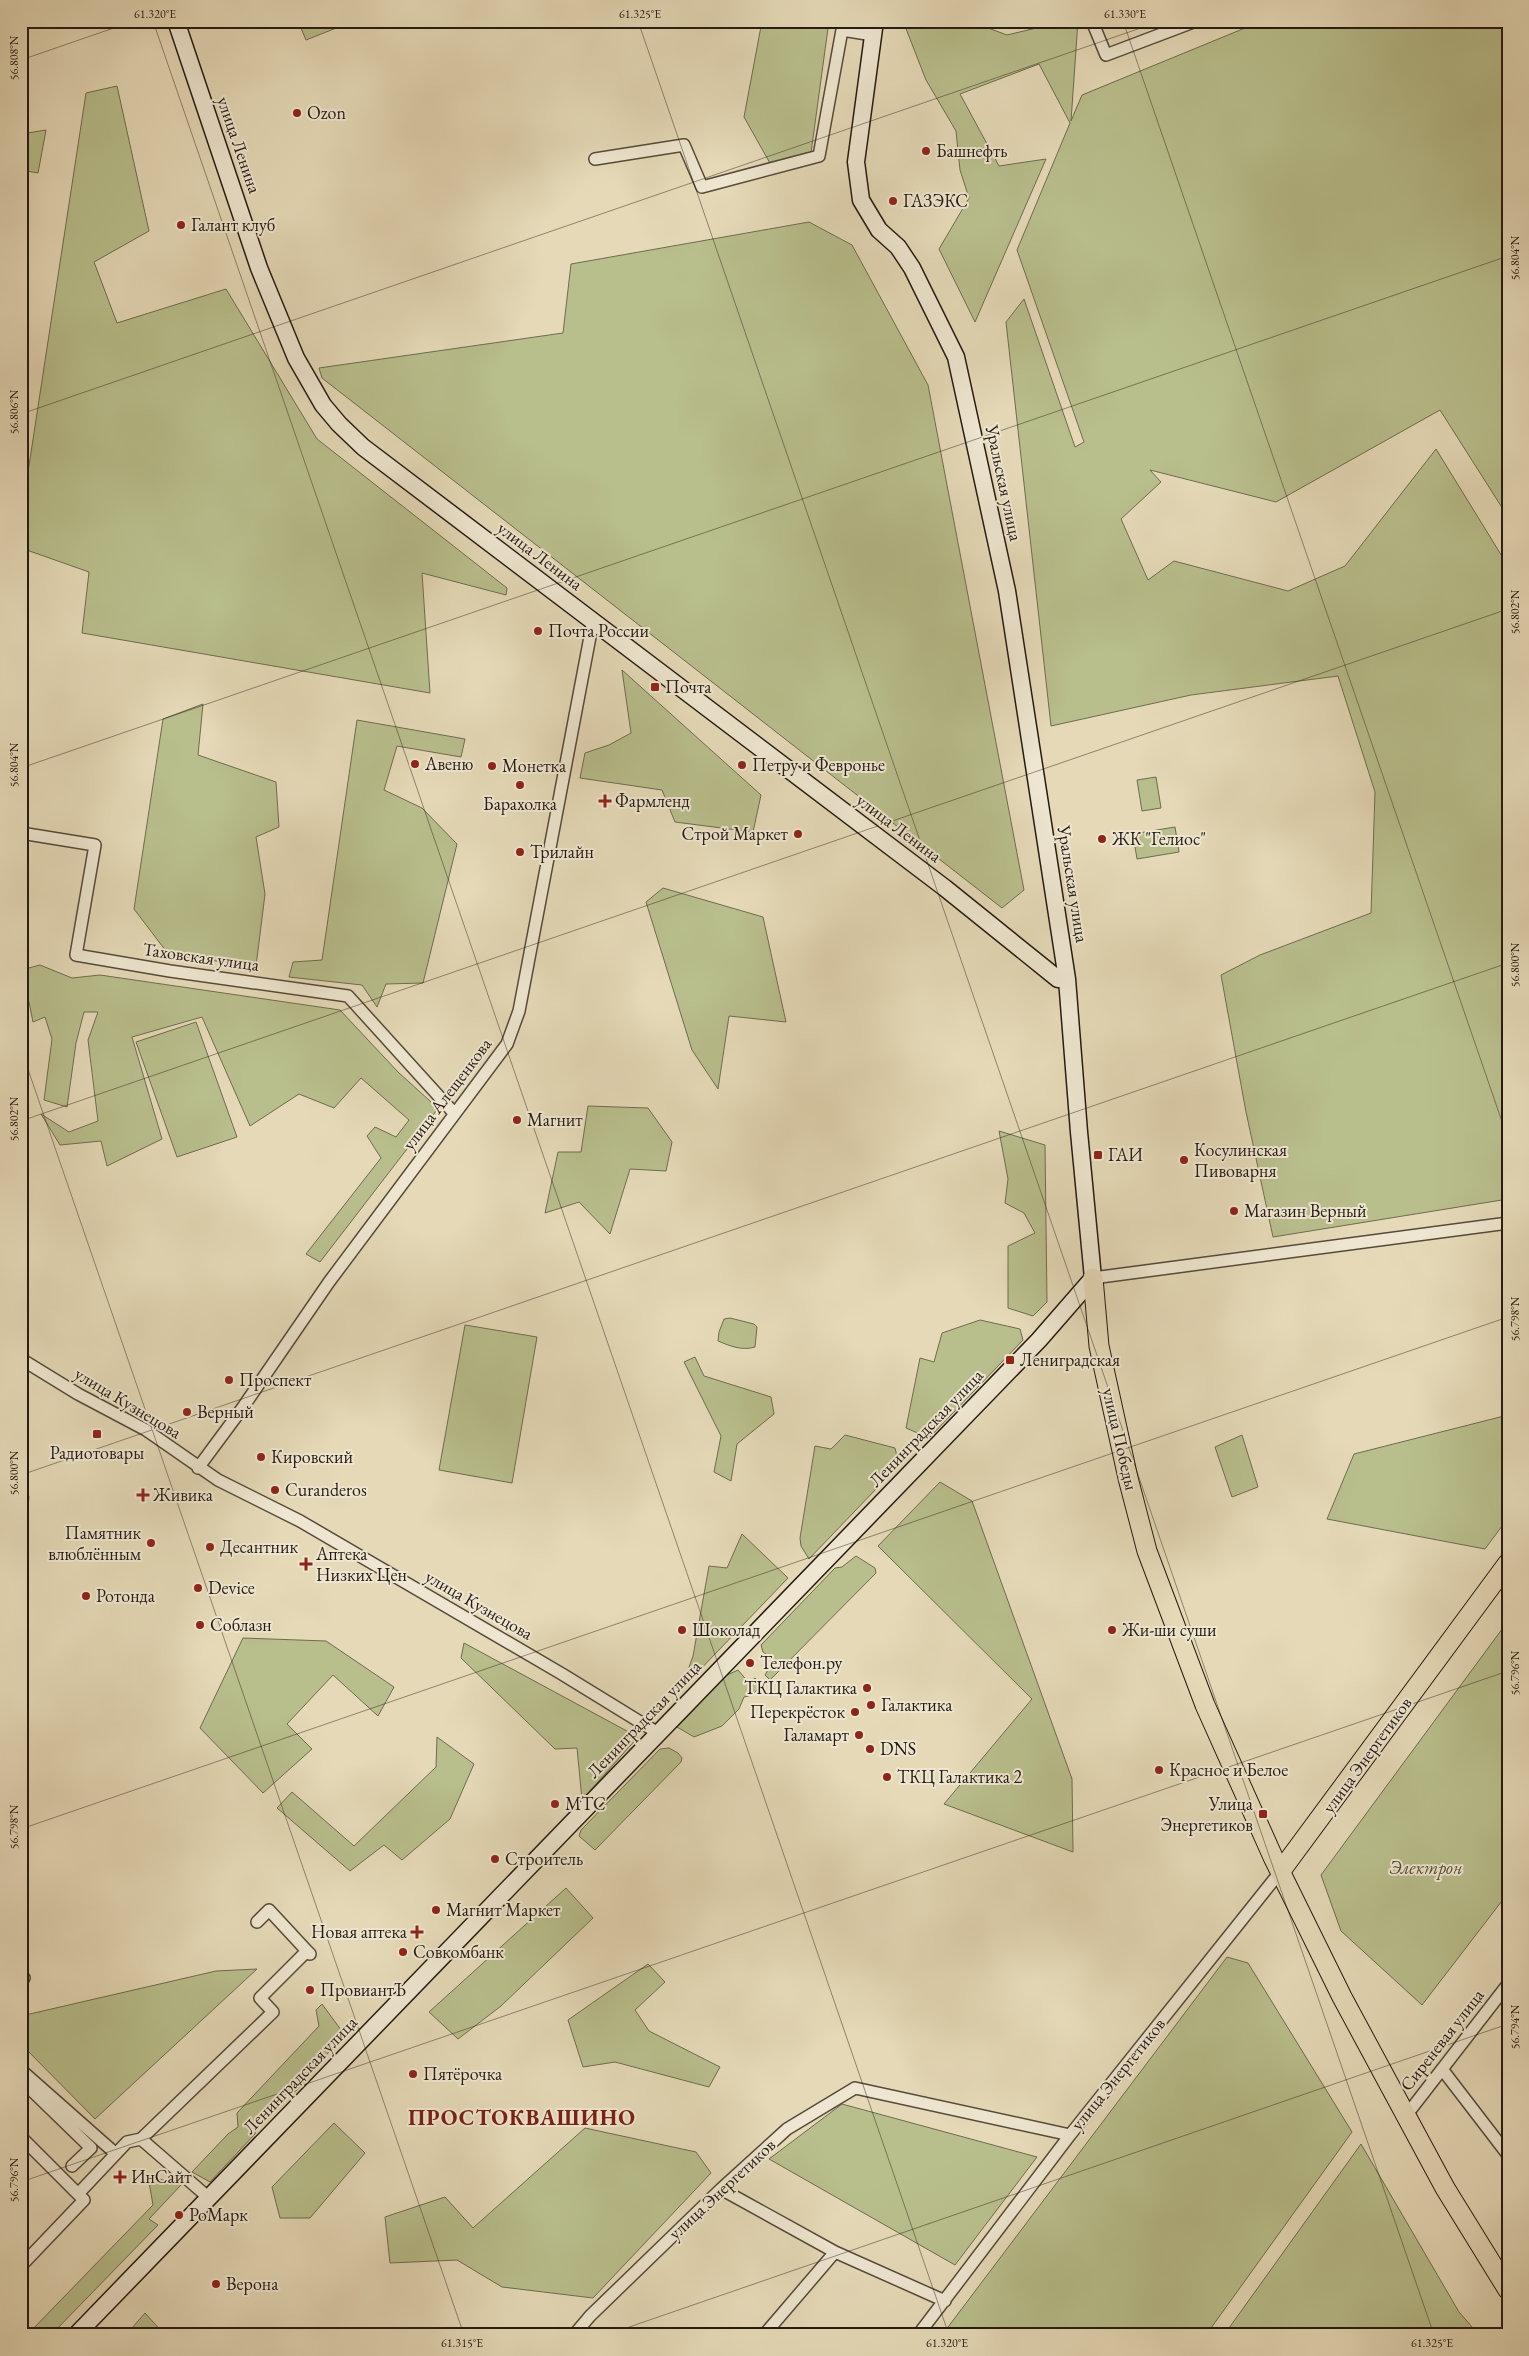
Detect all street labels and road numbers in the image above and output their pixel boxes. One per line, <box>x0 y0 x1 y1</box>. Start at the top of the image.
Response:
street label: улица Ленина <box>212 93 267 197</box>
street label: Уральская улица <box>981 422 1028 544</box>
street label: улица Ленина <box>493 516 588 596</box>
street label: улица Ленина <box>852 788 947 868</box>
street label: Уральская улица <box>1053 823 1094 945</box>
street label: Таховская улица <box>141 937 262 976</box>
street label: улица Алещенкова <box>397 1032 497 1154</box>
street label: улица Кузнецова <box>71 1362 187 1444</box>
street label: Ленинградская улица <box>864 1363 988 1491</box>
street label: улица Победы <box>1098 1386 1143 1492</box>
street label: улица Кузнецова <box>421 1564 538 1645</box>
street label: Ленинградская улица <box>582 1654 706 1782</box>
street label: улица Энергетиков <box>1317 1692 1417 1817</box>
street label: Сиреневая улица <box>1395 1983 1489 2095</box>
street label: Ленинградская улица <box>238 2010 362 2138</box>
street label: улица Энергетиков <box>1065 2012 1170 2135</box>
street label: улица Энергетиков <box>663 2133 780 2244</box>

